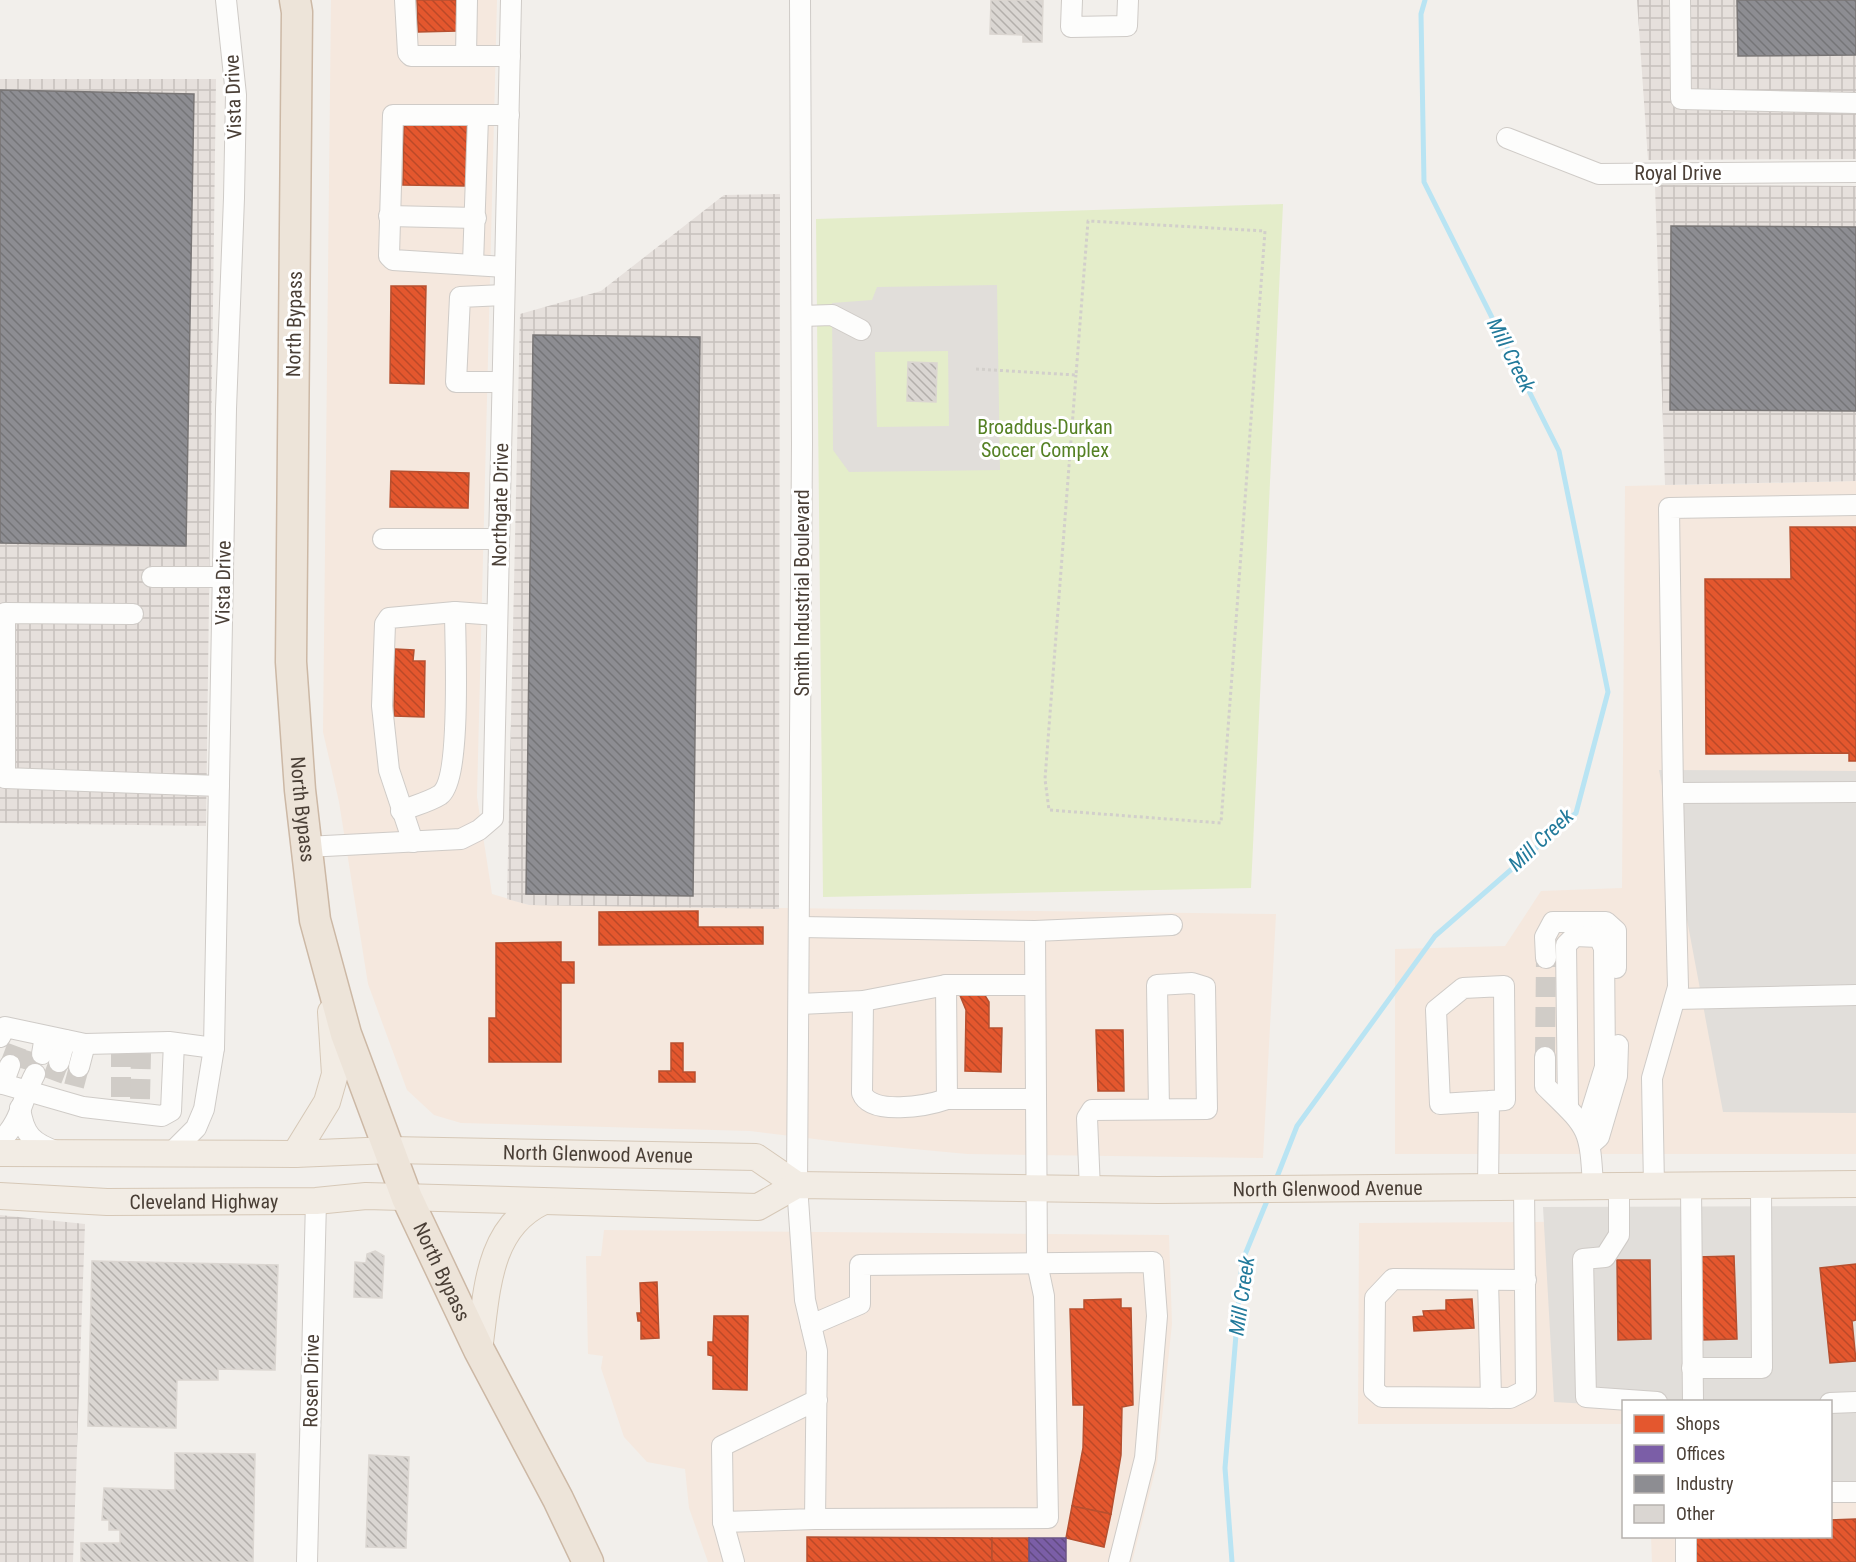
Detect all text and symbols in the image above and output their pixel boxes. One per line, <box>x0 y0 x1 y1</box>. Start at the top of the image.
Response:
street label: Vista Drive <box>220 54 246 140</box>
street label: Royal Drive <box>1634 161 1722 185</box>
street label: North Bypass <box>281 271 307 377</box>
water label: Mill Creek <box>1482 314 1540 397</box>
park label: Broaddus-Durkan Soccer Complex <box>977 415 1113 462</box>
street label: Northgate Drive <box>487 443 513 567</box>
street label: Smith Industrial Boulevard <box>790 489 814 697</box>
street label: Vista Drive <box>210 540 236 626</box>
street label: North Bypass <box>286 756 320 863</box>
water label: Mill Creek <box>1504 803 1579 876</box>
street label: North Glenwood Avenue <box>503 1140 693 1168</box>
street label: North Glenwood Avenue <box>1233 1176 1423 1201</box>
street label: Cleveland Highway <box>129 1189 278 1214</box>
street label: North Bypass <box>408 1219 475 1325</box>
water label: Mill Creek <box>1225 1254 1260 1337</box>
street label: Rosen Drive <box>298 1334 324 1428</box>
legend <box>1622 1400 1832 1538</box>
text: Shops <box>1676 1413 1720 1434</box>
text: Offices <box>1676 1443 1725 1464</box>
text: Industry <box>1676 1473 1734 1494</box>
text: Other <box>1676 1503 1715 1524</box>

